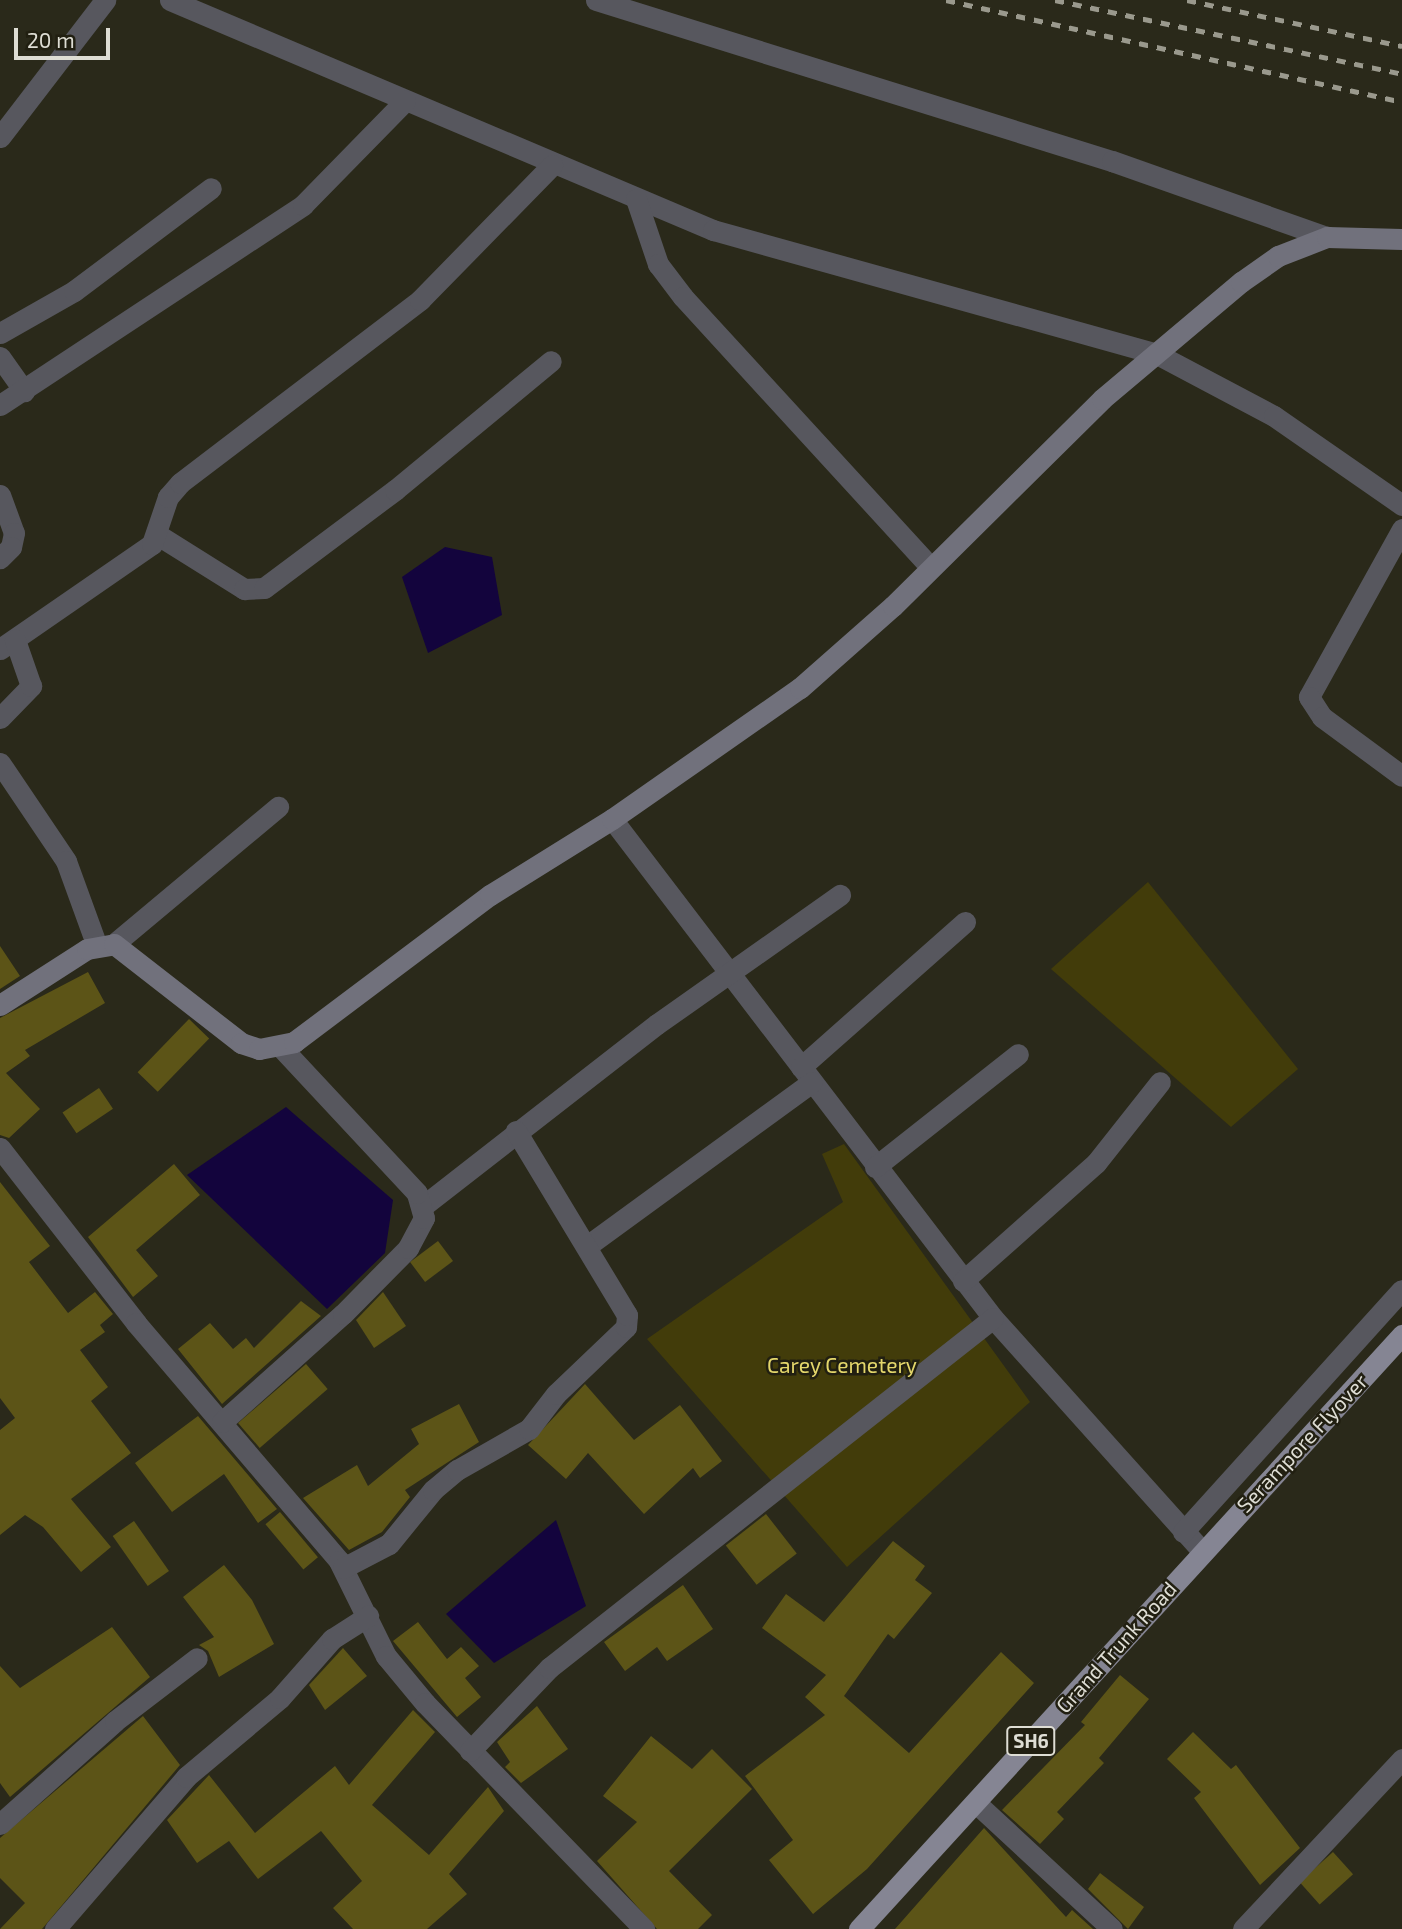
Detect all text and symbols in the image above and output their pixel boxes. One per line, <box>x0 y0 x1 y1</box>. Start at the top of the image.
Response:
scale bar <box>18 14 114 58</box>
text: 20 m <box>27 27 75 52</box>
park label: Carey Cemetery <box>767 1352 917 1378</box>
street label: Serampore Flyover <box>1231 1369 1373 1517</box>
street label: Grand Trunk Road <box>1050 1576 1182 1718</box>
road number: SH6 <box>1005 1726 1057 1756</box>

